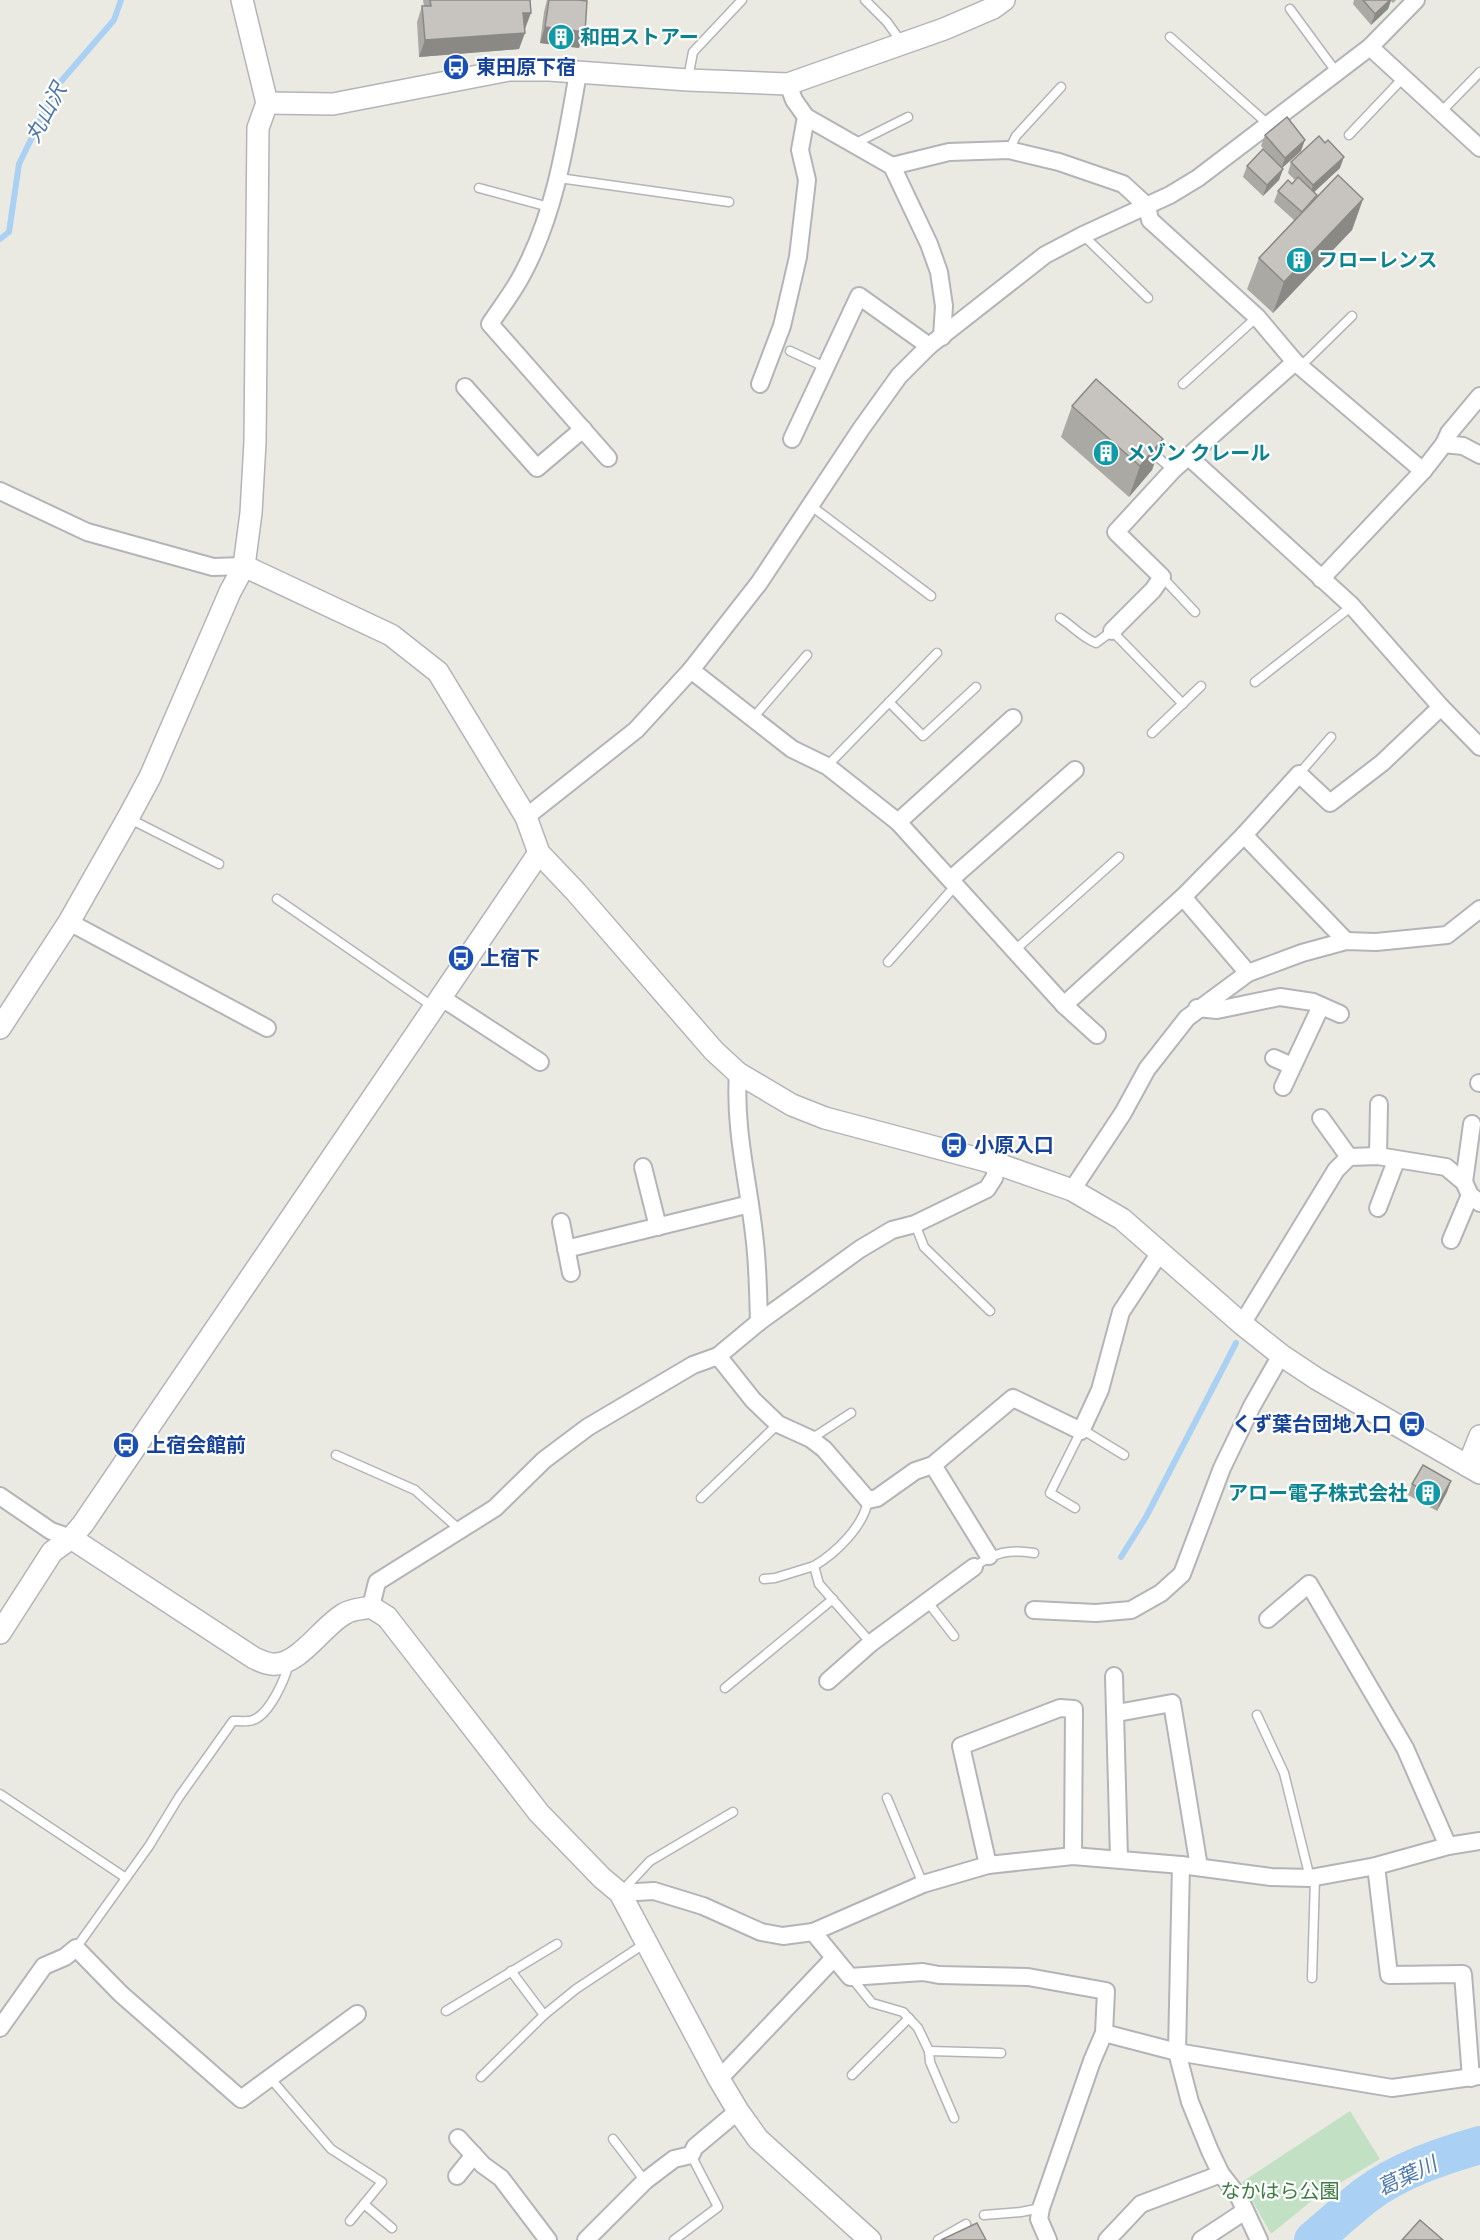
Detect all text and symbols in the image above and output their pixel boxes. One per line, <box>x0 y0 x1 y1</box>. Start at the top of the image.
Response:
building icon: 和田ストアー <box>546 22 576 52</box>
place label: 和田ストアー <box>580 25 699 49</box>
bus stop icon: 東田原下宿 <box>441 52 471 82</box>
place label: 東田原下宿 <box>476 55 576 79</box>
water label: 丸山沢 <box>20 76 74 147</box>
building icon: フローレンス <box>1284 245 1314 275</box>
place label: フローレンス <box>1318 248 1438 272</box>
building icon: メゾン クレール <box>1091 438 1121 468</box>
place label: メゾン クレール <box>1126 441 1270 465</box>
bus stop icon: 上宿下 <box>446 943 476 973</box>
place label: 上宿下 <box>480 946 540 970</box>
bus stop icon: 小原入口 <box>939 1130 969 1160</box>
place label: 小原入口 <box>974 1133 1054 1157</box>
bus stop icon: くず葉台団地入口 <box>1397 1409 1427 1439</box>
place label: くず葉台団地入口 <box>1232 1412 1392 1436</box>
bus stop icon: 上宿会館前 <box>111 1430 141 1460</box>
place label: 上宿会館前 <box>146 1433 246 1457</box>
building icon: アロー電子株式会社 <box>1413 1478 1443 1508</box>
place label: アロー電子株式会社 <box>1228 1481 1408 1505</box>
water label: 葛葉川 <box>1373 2150 1443 2201</box>
park label: なかはら公園 <box>1220 2179 1340 2203</box>

